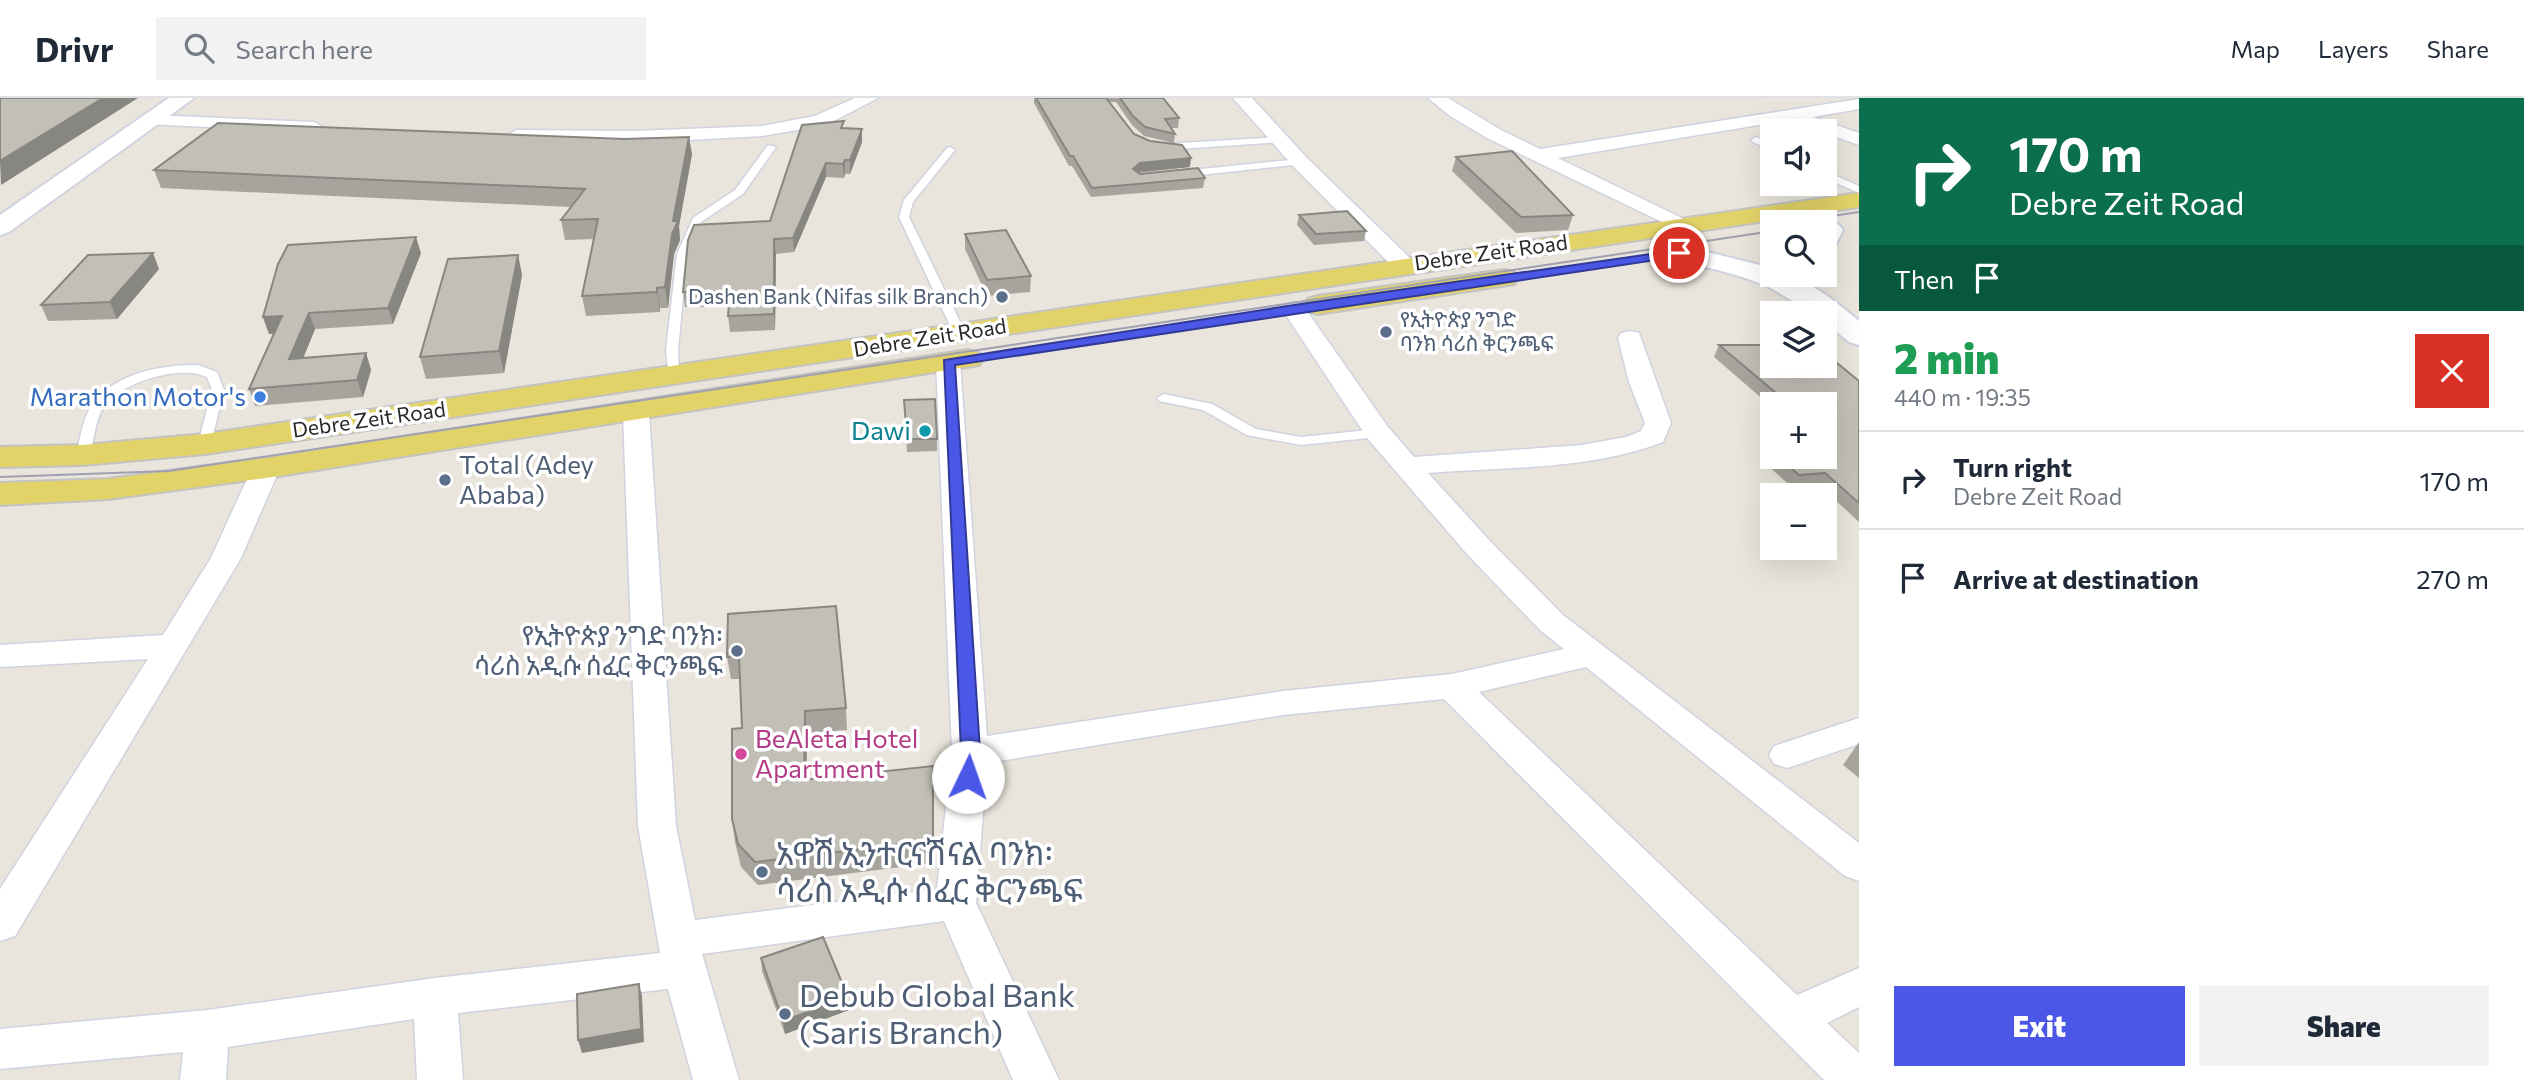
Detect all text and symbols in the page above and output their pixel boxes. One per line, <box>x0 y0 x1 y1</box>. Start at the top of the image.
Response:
search box <box>156 17 646 80</box>
text: Drivr <box>35 28 114 69</box>
icon: search <box>180 29 218 67</box>
text: Search here <box>236 33 373 64</box>
text: Map <box>2231 34 2280 63</box>
text: Layers <box>2318 34 2389 63</box>
text: Share <box>2427 34 2489 63</box>
map controls <box>1760 119 1837 560</box>
button: sound <box>1760 119 1837 196</box>
text: 170 m <box>2009 122 2142 182</box>
icon: right <box>1894 126 1985 217</box>
text: Debre Zeit Road <box>2009 182 2244 222</box>
button: search <box>1760 210 1837 287</box>
pin <box>1649 223 1709 283</box>
street label: Debre Zeit Road <box>1413 228 1569 275</box>
icon: arrive <box>1660 234 1698 272</box>
icon: arrive <box>1968 259 2006 297</box>
text: Then <box>1894 263 1954 294</box>
place label: Dashen Bank (Nifas silk Branch) <box>688 283 988 308</box>
marker: Dashen Bank (Nifas silk Branch) <box>994 289 1010 305</box>
button: layers <box>1760 301 1837 378</box>
place label: የኢትዮጵያ ንግድ ባንክ ሳሪስ ቅርንጫፍ <box>1400 306 1553 355</box>
street label: Debre Zeit Road <box>852 312 1008 361</box>
marker: የኢትዮጵያ ንግድ ባንክ ሳሪስ ቅርንጫፍ <box>1378 324 1394 340</box>
text: 2 min <box>1894 331 2000 383</box>
button: close <box>2415 334 2489 408</box>
place label: Marathon Motor's <box>29 380 246 411</box>
text: 440 m · 19:35 <box>1894 383 2031 411</box>
marker: Marathon Motor's <box>252 389 268 405</box>
button: + <box>1760 392 1837 469</box>
street label: Debre Zeit Road <box>291 395 447 442</box>
place label: Dawi <box>851 414 911 445</box>
marker: Dawi <box>917 423 933 439</box>
place label: Total (Adey Ababa) <box>459 448 594 509</box>
text: Turn right <box>1953 451 2072 482</box>
icon: right <box>1894 461 1932 499</box>
text: 170 m <box>2420 465 2489 496</box>
marker: Total (Adey Ababa) <box>437 472 453 488</box>
text: Debre Zeit Road <box>1953 482 2122 510</box>
button: − <box>1760 483 1837 560</box>
icon: arrive <box>1894 559 1932 597</box>
text: Arrive at destination <box>1953 563 2199 594</box>
text: 270 m <box>2416 563 2489 594</box>
place label: የኢትዮጵያ ንግድ ባንክ፡ ሳሪስ አዲሱ ሰፈር ቅርንጫፍ <box>474 619 723 680</box>
marker: የኢትዮጵያ ንግድ ባንክ፡ ሳሪስ አዲሱ ሰፈር ቅርንጫፍ <box>729 643 745 659</box>
place label: BeAleta Hotel Apartment <box>755 722 918 783</box>
position arrow <box>931 740 1005 814</box>
marker: BeAleta Hotel Apartment <box>733 746 749 762</box>
place label: አዋሽ ኢንተርናሽናል ባንክ፡ ሳሪስ አዲሱ ሰፈር ቅርንጫፍ <box>776 832 1083 909</box>
marker: አዋሽ ኢንተርናሽናል ባንክ፡ ሳሪስ አዲሱ ሰፈር ቅርንጫፍ <box>754 864 770 880</box>
place label: Debub Global Bank (Saris Branch) <box>799 974 1075 1051</box>
button: Exit <box>1894 986 2185 1066</box>
button: Share <box>2199 986 2489 1066</box>
marker: Debub Global Bank (Saris Branch) <box>777 1006 793 1022</box>

